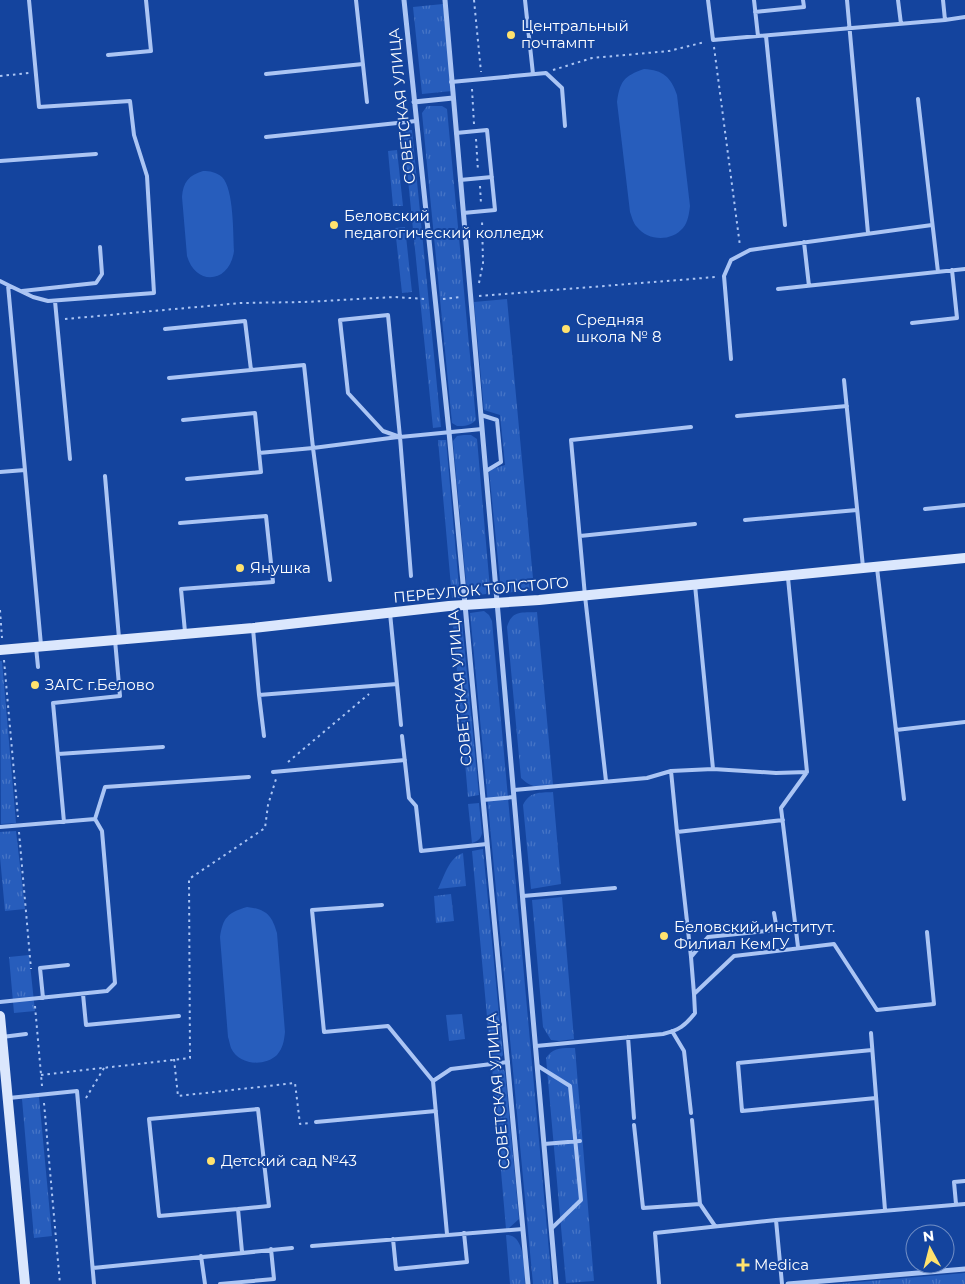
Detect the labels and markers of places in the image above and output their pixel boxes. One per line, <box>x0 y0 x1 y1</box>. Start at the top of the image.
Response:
place label: Центральный почтампт <box>521 16 629 52</box>
marker: Центральный почтампт <box>505 29 517 41</box>
place label: Беловский педагогический колледж <box>344 206 544 242</box>
marker: Беловский педагогический колледж <box>328 219 340 231</box>
place label: Средняя школа № 8 <box>576 310 662 346</box>
marker: Средняя школа № 8 <box>560 323 572 335</box>
place label: Янушка <box>250 558 311 577</box>
marker: Янушка <box>234 562 246 574</box>
place label: ЗАГС г.Белово <box>45 675 155 694</box>
marker: ЗАГС г.Белово <box>29 679 41 691</box>
place label: Беловский институт. Филиал КемГУ <box>674 917 835 953</box>
marker: Беловский институт. Филиал КемГУ <box>658 930 670 942</box>
place label: Детский сад №43 <box>221 1151 357 1170</box>
marker: Детский сад №43 <box>205 1155 217 1167</box>
place label: Mеdica <box>754 1255 809 1274</box>
marker: Mеdica <box>736 1258 750 1272</box>

